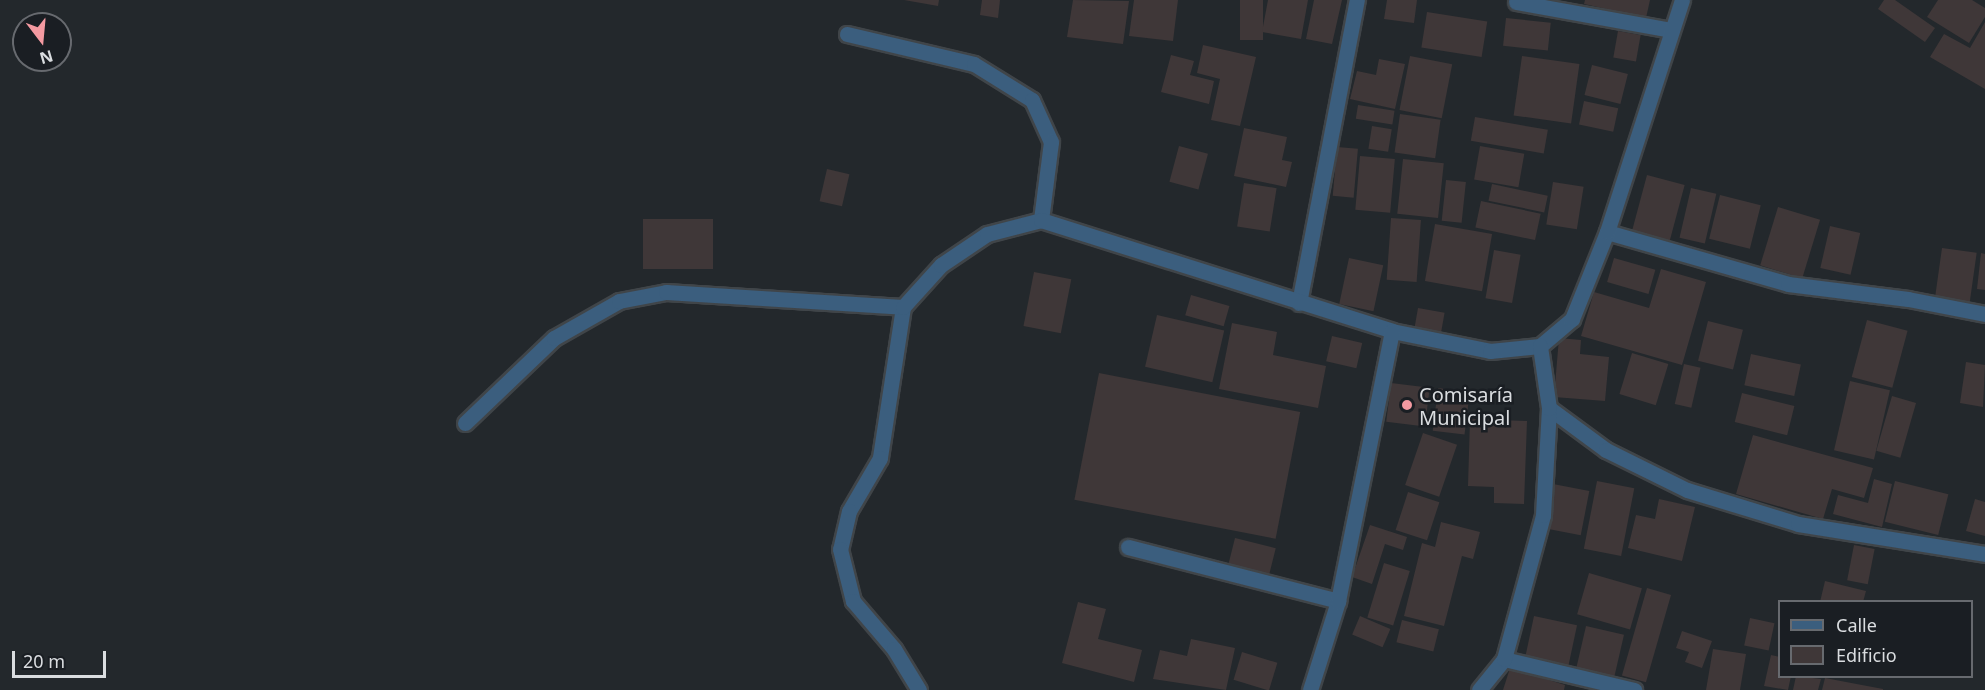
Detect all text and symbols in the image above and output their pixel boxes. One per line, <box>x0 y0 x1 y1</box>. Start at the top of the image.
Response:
north arrow <box>12 12 72 72</box>
text: N <box>37 45 56 70</box>
place label: Comisaría Municipal <box>1419 382 1513 429</box>
marker: Comisaría Municipal <box>1400 398 1414 412</box>
legend <box>1778 600 1973 678</box>
text: Calle <box>1836 613 1877 637</box>
scale bar <box>15 639 110 677</box>
text: Edificio <box>1836 643 1897 667</box>
text: 20 m <box>23 649 65 673</box>

